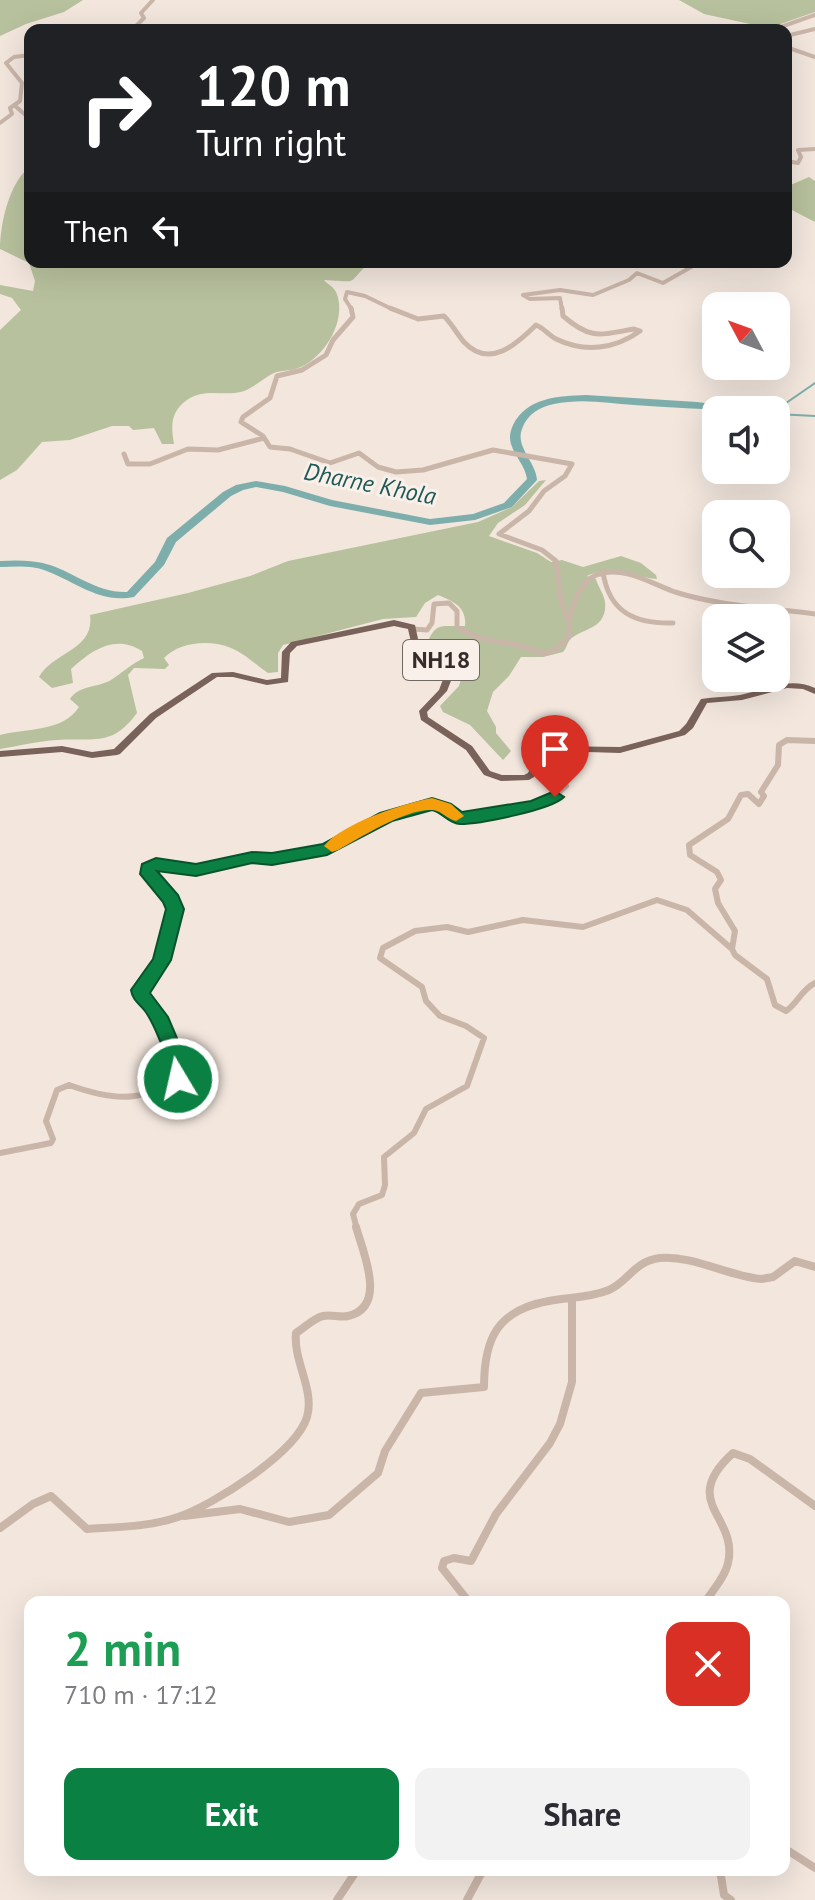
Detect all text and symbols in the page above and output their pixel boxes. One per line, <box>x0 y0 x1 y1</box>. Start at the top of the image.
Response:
text: 120 m <box>196 49 351 121</box>
icon: right <box>64 56 168 160</box>
text: Turn right <box>196 119 346 166</box>
icon: left <box>145 208 189 252</box>
text: Then <box>64 211 129 250</box>
north arrow <box>702 292 790 380</box>
map controls <box>702 292 790 692</box>
button: sound <box>702 396 790 484</box>
water label: Dharne Khola <box>301 456 439 512</box>
button: search <box>702 500 790 588</box>
button: layers <box>702 604 790 692</box>
road number: NH18 <box>403 640 479 680</box>
pin <box>521 715 589 797</box>
icon: arrive <box>533 727 577 771</box>
position arrow <box>136 1037 220 1121</box>
text: 2 min <box>64 1617 181 1679</box>
button: close <box>666 1622 750 1706</box>
text: 710 m · 17:12 <box>64 1678 218 1711</box>
button: Exit <box>64 1768 399 1860</box>
button: Share <box>415 1768 750 1860</box>

